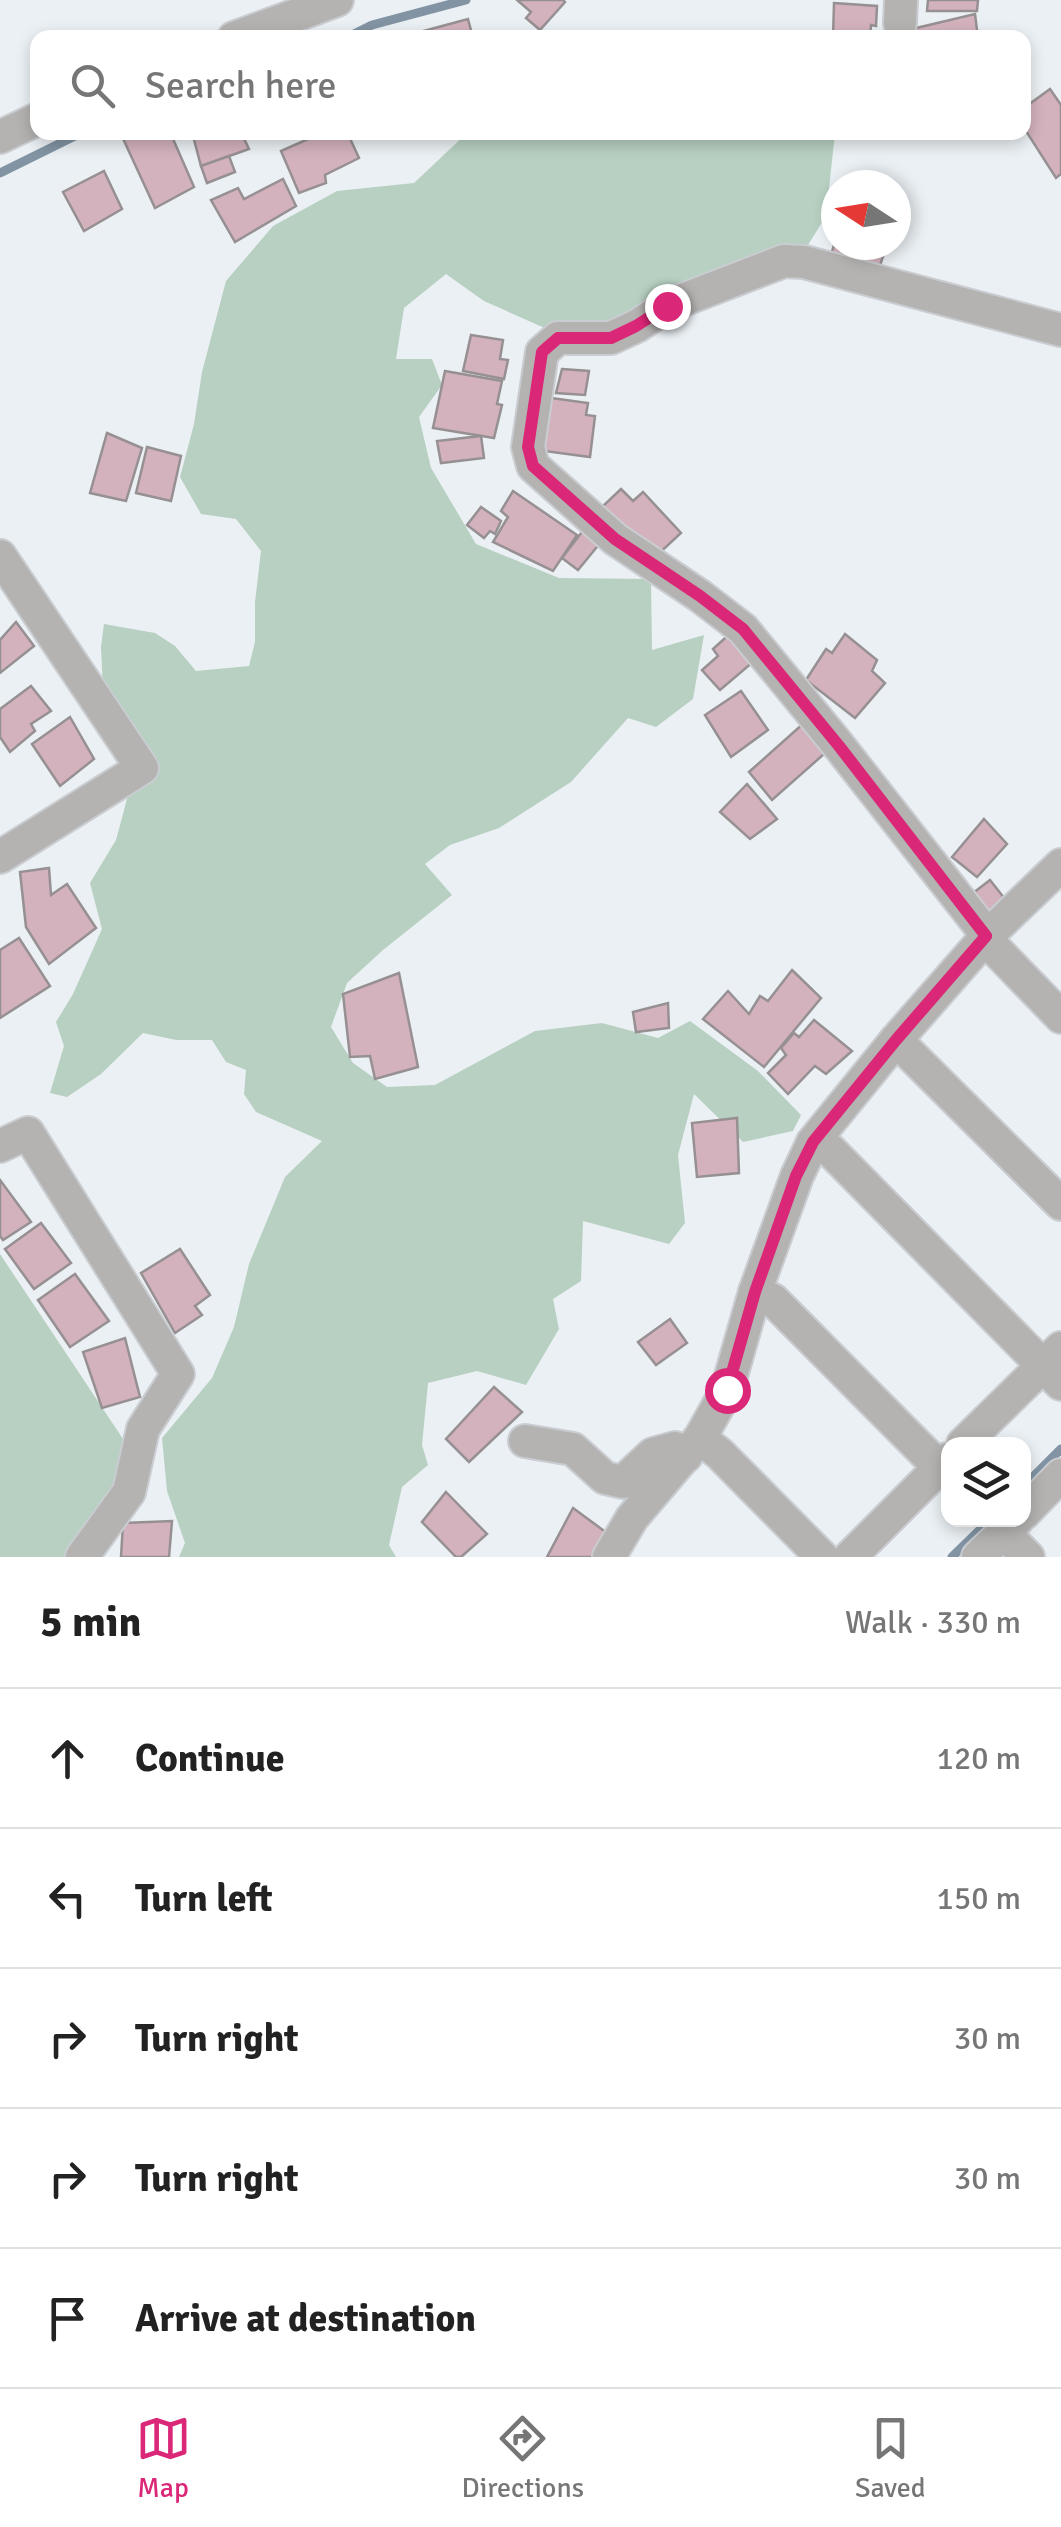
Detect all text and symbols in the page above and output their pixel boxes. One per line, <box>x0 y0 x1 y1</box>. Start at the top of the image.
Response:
search box <box>30 30 1031 140</box>
icon: search <box>65 58 120 113</box>
text: Search here <box>145 62 337 109</box>
north arrow <box>821 170 911 260</box>
route end <box>645 284 691 330</box>
route start <box>705 1368 751 1414</box>
map controls <box>941 1437 1031 1527</box>
button: layers <box>941 1437 1031 1527</box>
text: 5 min <box>40 1597 141 1648</box>
text: Walk · 330 m <box>845 1603 1021 1642</box>
icon: ahead <box>40 1731 95 1786</box>
text: Continue <box>135 1735 285 1782</box>
text: 120 m <box>937 1739 1021 1778</box>
icon: left <box>40 1871 95 1926</box>
text: Turn left <box>135 1875 273 1922</box>
text: 150 m <box>937 1879 1021 1918</box>
icon: right <box>40 2011 95 2066</box>
text: Turn right <box>135 2015 299 2062</box>
text: 30 m <box>954 2019 1021 2058</box>
icon: right <box>40 2151 95 2206</box>
text: Turn right <box>135 2155 299 2202</box>
text: 30 m <box>954 2159 1021 2198</box>
icon: arrive <box>40 2291 95 2346</box>
text: Arrive at destination <box>135 2295 476 2342</box>
tab: Map <box>136 2411 191 2505</box>
tab: Directions <box>462 2411 584 2505</box>
tab: Saved <box>855 2411 925 2505</box>

